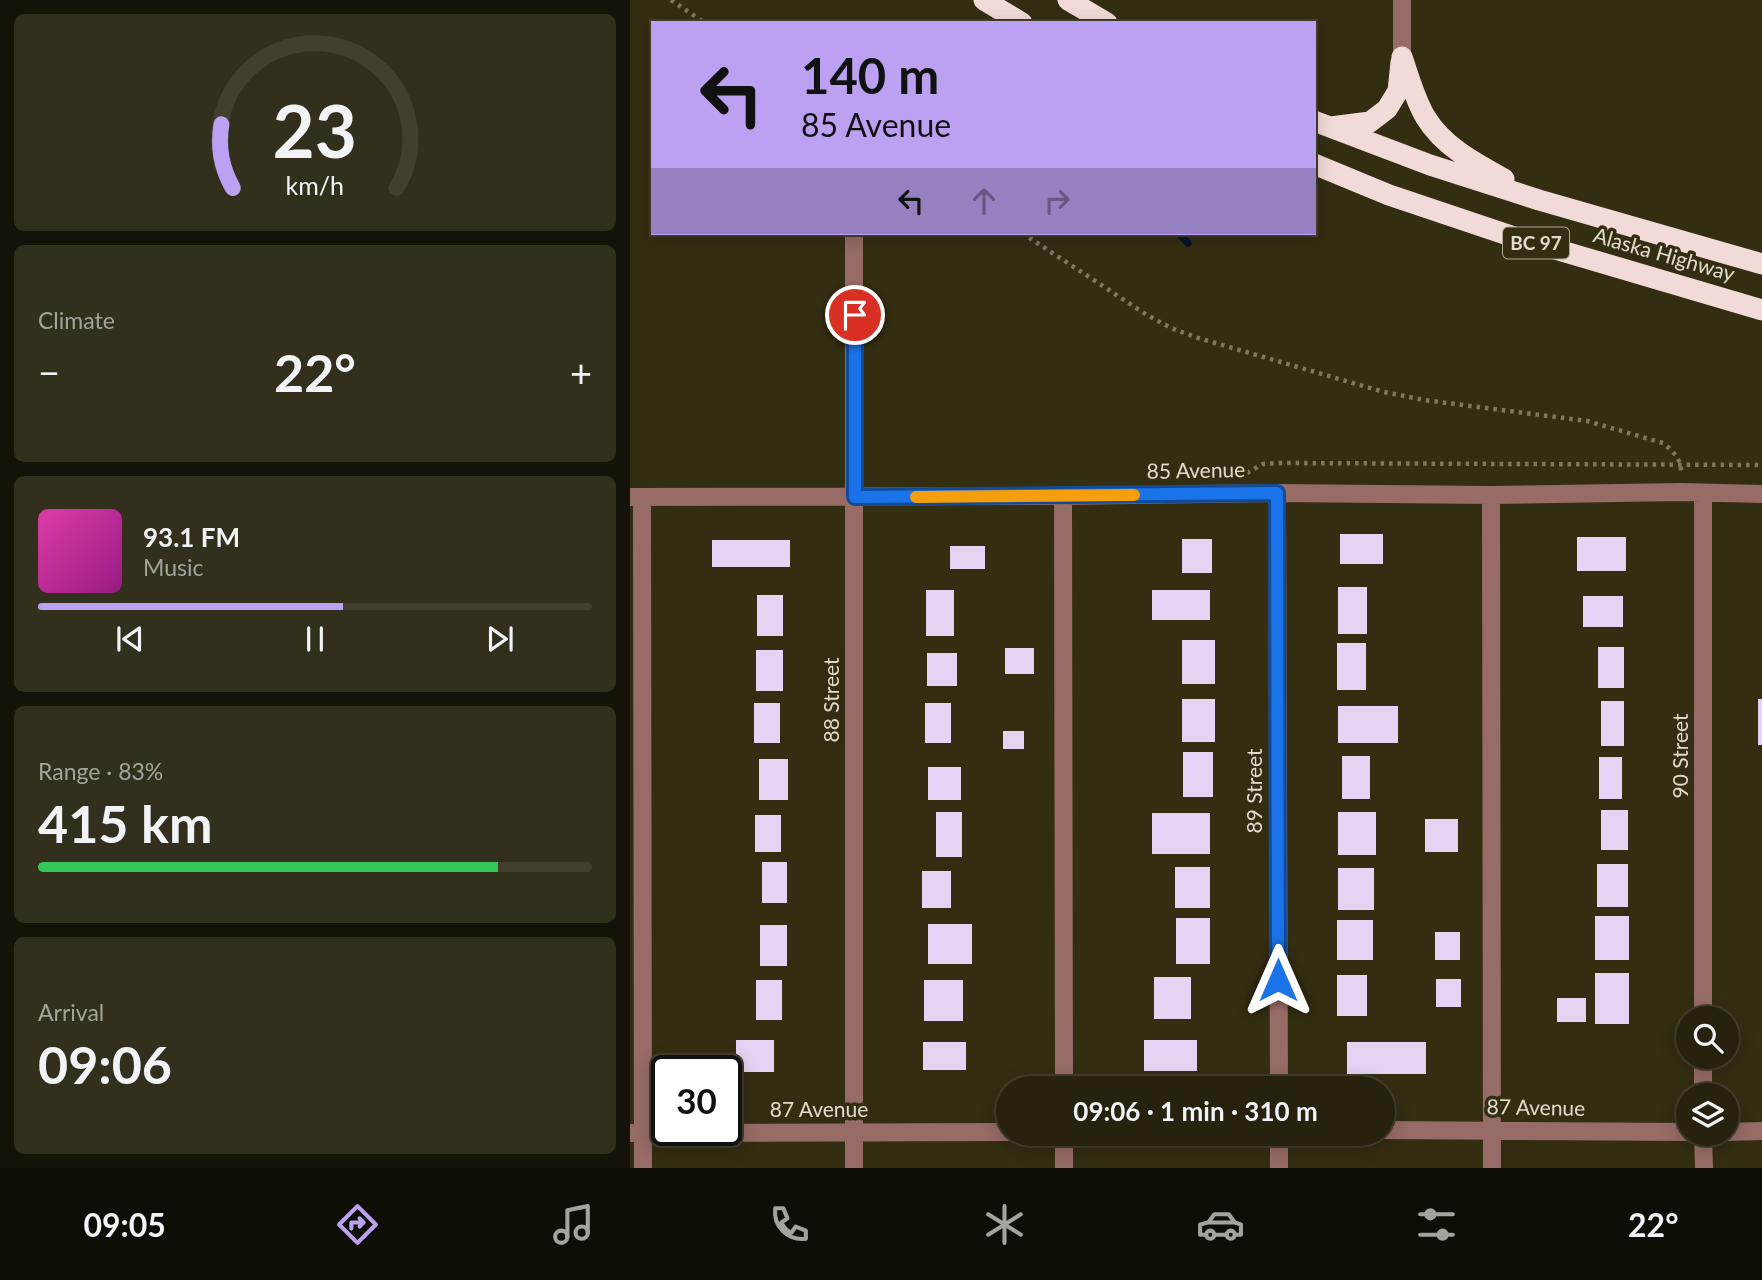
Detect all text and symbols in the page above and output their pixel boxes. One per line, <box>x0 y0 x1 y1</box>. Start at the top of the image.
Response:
text: 140 m <box>801 46 939 104</box>
icon: left <box>686 49 777 140</box>
text: 23 <box>273 87 357 175</box>
text: 85 Avenue <box>801 105 951 144</box>
text: km/h <box>286 170 344 200</box>
icon: left <box>892 182 930 220</box>
icon: ahead <box>965 182 1003 220</box>
icon: right <box>1038 182 1076 220</box>
street label: Alaska Highway <box>1591 221 1738 286</box>
road number: BC 97 <box>1503 228 1569 258</box>
pin <box>825 285 885 345</box>
icon: arrive <box>836 296 874 334</box>
text: Climate <box>38 306 115 334</box>
text: 22° <box>274 341 356 403</box>
text: − <box>38 349 60 395</box>
text: + <box>570 349 592 395</box>
street label: 85 Avenue <box>1146 456 1245 483</box>
text: 93.1 FM <box>143 521 240 553</box>
text: Music <box>143 553 203 581</box>
icon: previous <box>111 620 149 658</box>
icon: pause <box>296 620 334 658</box>
icon: next <box>481 620 519 658</box>
street label: 88 Street <box>818 657 843 743</box>
street label: 90 Street <box>1667 713 1692 799</box>
street label: 89 Street <box>1241 748 1266 834</box>
text: Range · 83% <box>38 757 163 785</box>
text: 415 km <box>38 792 212 854</box>
position arrow <box>1241 943 1315 1017</box>
text: Arrival <box>38 998 104 1026</box>
map controls <box>1676 1006 1739 1146</box>
button: search <box>1676 1006 1739 1069</box>
text: 09:06 <box>38 1033 172 1095</box>
speed limit sign: 30 <box>651 1055 742 1146</box>
button: layers <box>1676 1083 1739 1146</box>
street label: 87 Avenue <box>1487 1093 1586 1120</box>
text: 09:06 · 1 min · 310 m <box>1073 1095 1318 1127</box>
street label: 87 Avenue <box>770 1096 868 1121</box>
icon: directions <box>333 1200 382 1249</box>
icon: music <box>549 1200 598 1249</box>
icon: phone <box>765 1200 814 1249</box>
icon: climate <box>980 1200 1029 1249</box>
icon: car <box>1196 1200 1245 1249</box>
icon: filters <box>1412 1200 1461 1249</box>
text: 09:05 <box>83 1205 166 1244</box>
text: 22° <box>1628 1205 1678 1244</box>

